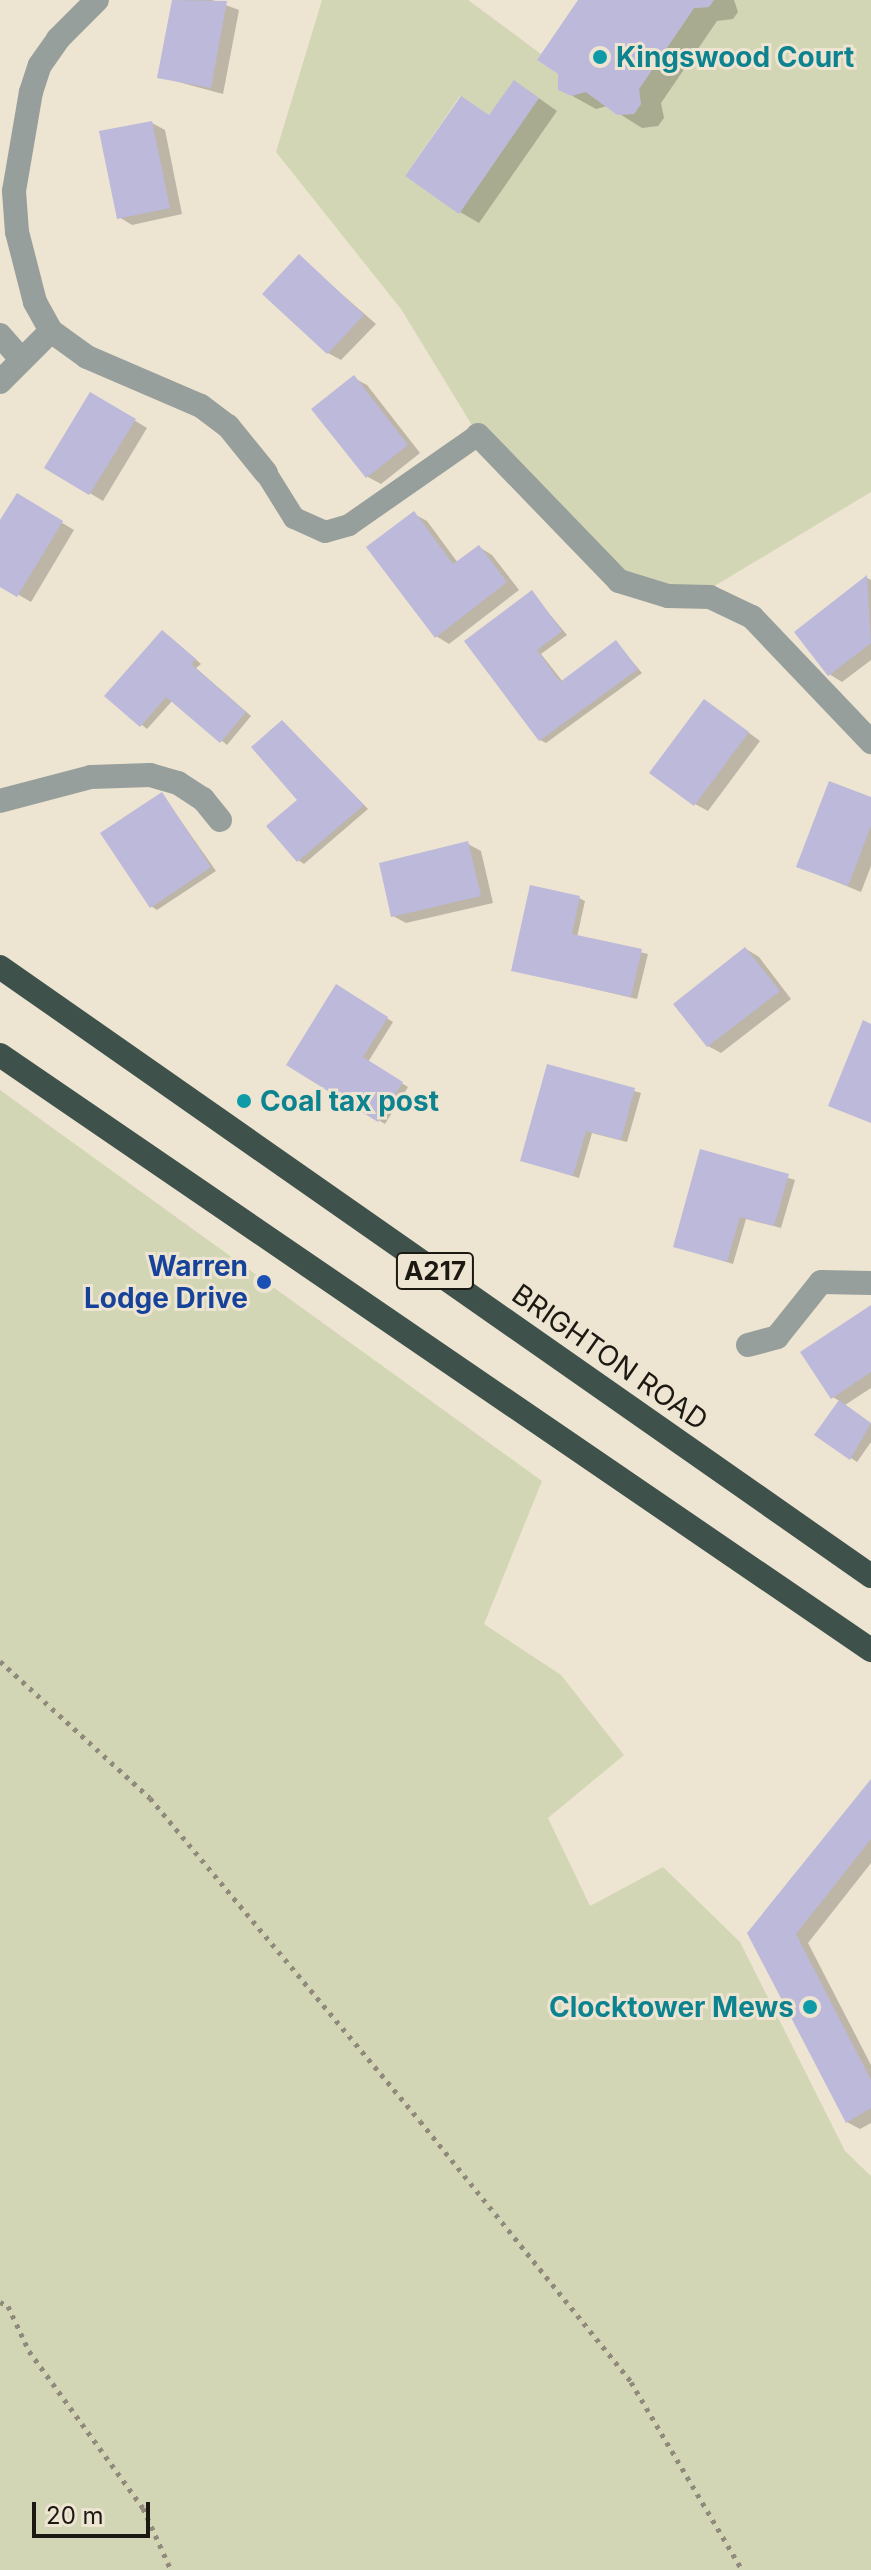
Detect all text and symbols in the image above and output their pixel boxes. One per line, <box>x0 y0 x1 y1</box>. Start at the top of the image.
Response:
place label: Kingswood Court <box>616 40 854 74</box>
marker: Kingswood Court <box>591 48 609 66</box>
place label: Coal tax post <box>260 1084 439 1118</box>
marker: Coal tax post <box>235 1092 253 1110</box>
place label: Warren Lodge Drive <box>84 1249 248 1315</box>
road number: A217 <box>395 1249 475 1293</box>
marker: Warren Lodge Drive <box>255 1273 273 1291</box>
street label: BRIGHTON ROAD <box>506 1277 714 1437</box>
place label: Clocktower Mews <box>549 1990 794 2024</box>
marker: Clocktower Mews <box>801 1998 819 2016</box>
scale bar <box>36 2486 154 2536</box>
text: 20 m <box>46 2501 104 2530</box>

